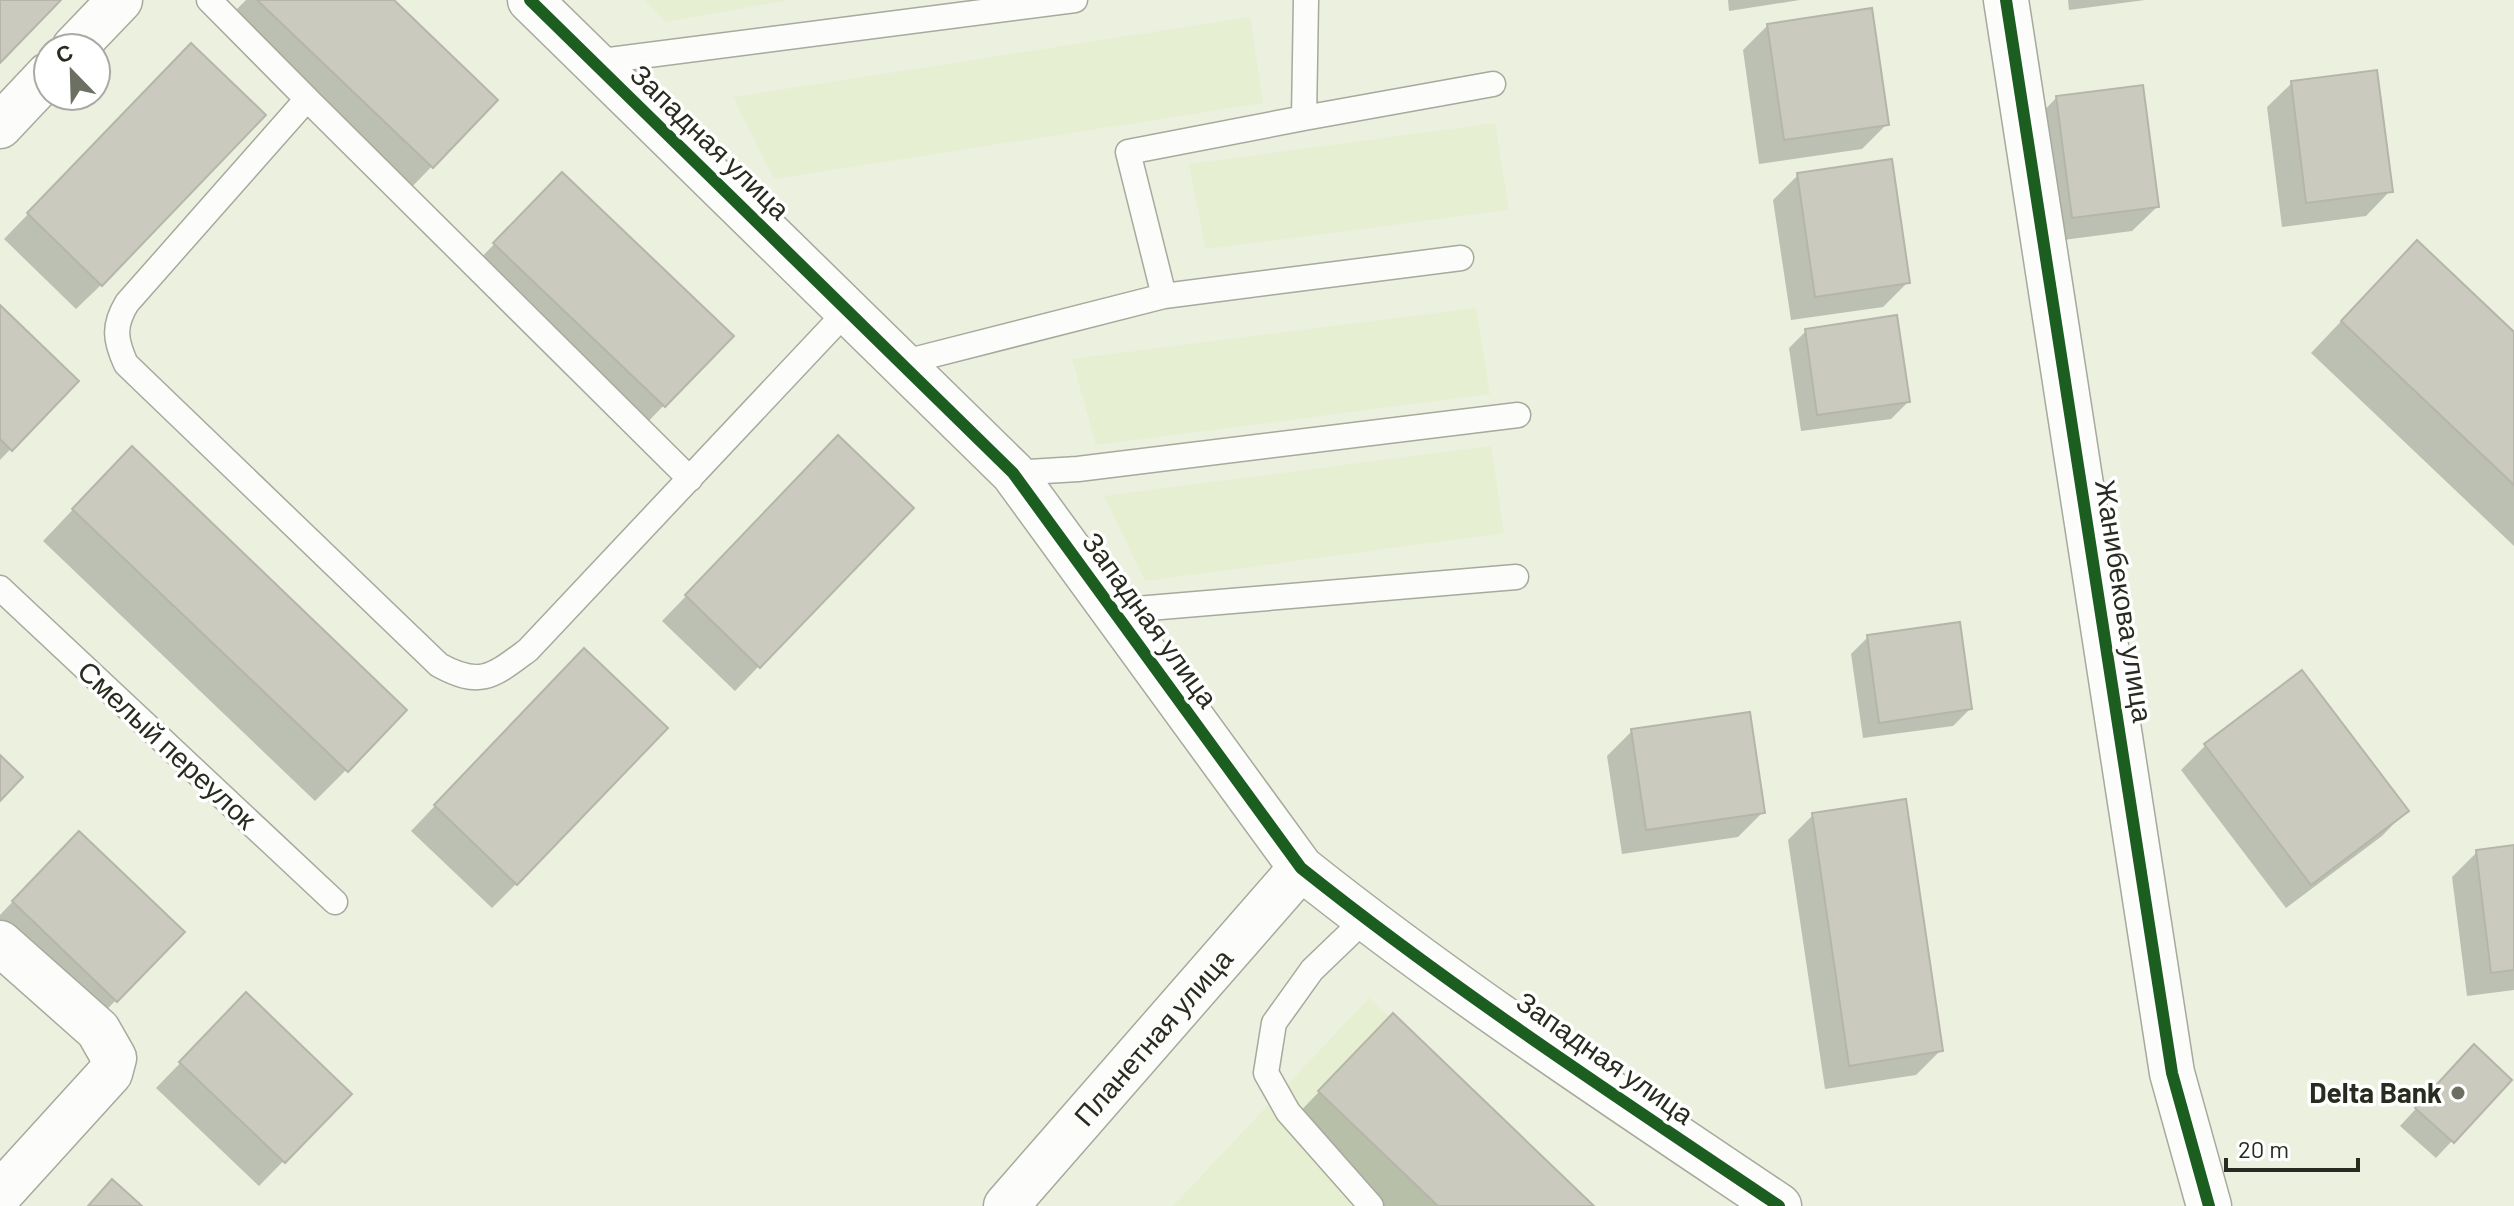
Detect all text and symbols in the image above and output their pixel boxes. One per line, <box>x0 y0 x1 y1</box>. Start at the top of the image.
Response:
north arrow <box>32 32 112 112</box>
text: С <box>51 38 76 68</box>
street label: Западная улица <box>624 57 798 226</box>
street label: Жанибекова улица <box>2089 477 2161 725</box>
street label: Западная улица <box>1076 525 1226 714</box>
street label: Смелый переулок <box>72 653 264 836</box>
street label: Планетная улица <box>1066 941 1239 1132</box>
street label: Западная улица <box>1510 984 1701 1131</box>
place label: Delta Bank <box>2309 1075 2442 1109</box>
marker: Delta Bank <box>2449 1084 2467 1102</box>
scale bar <box>2226 1122 2358 1172</box>
text: 20 m <box>2238 1134 2289 1163</box>

